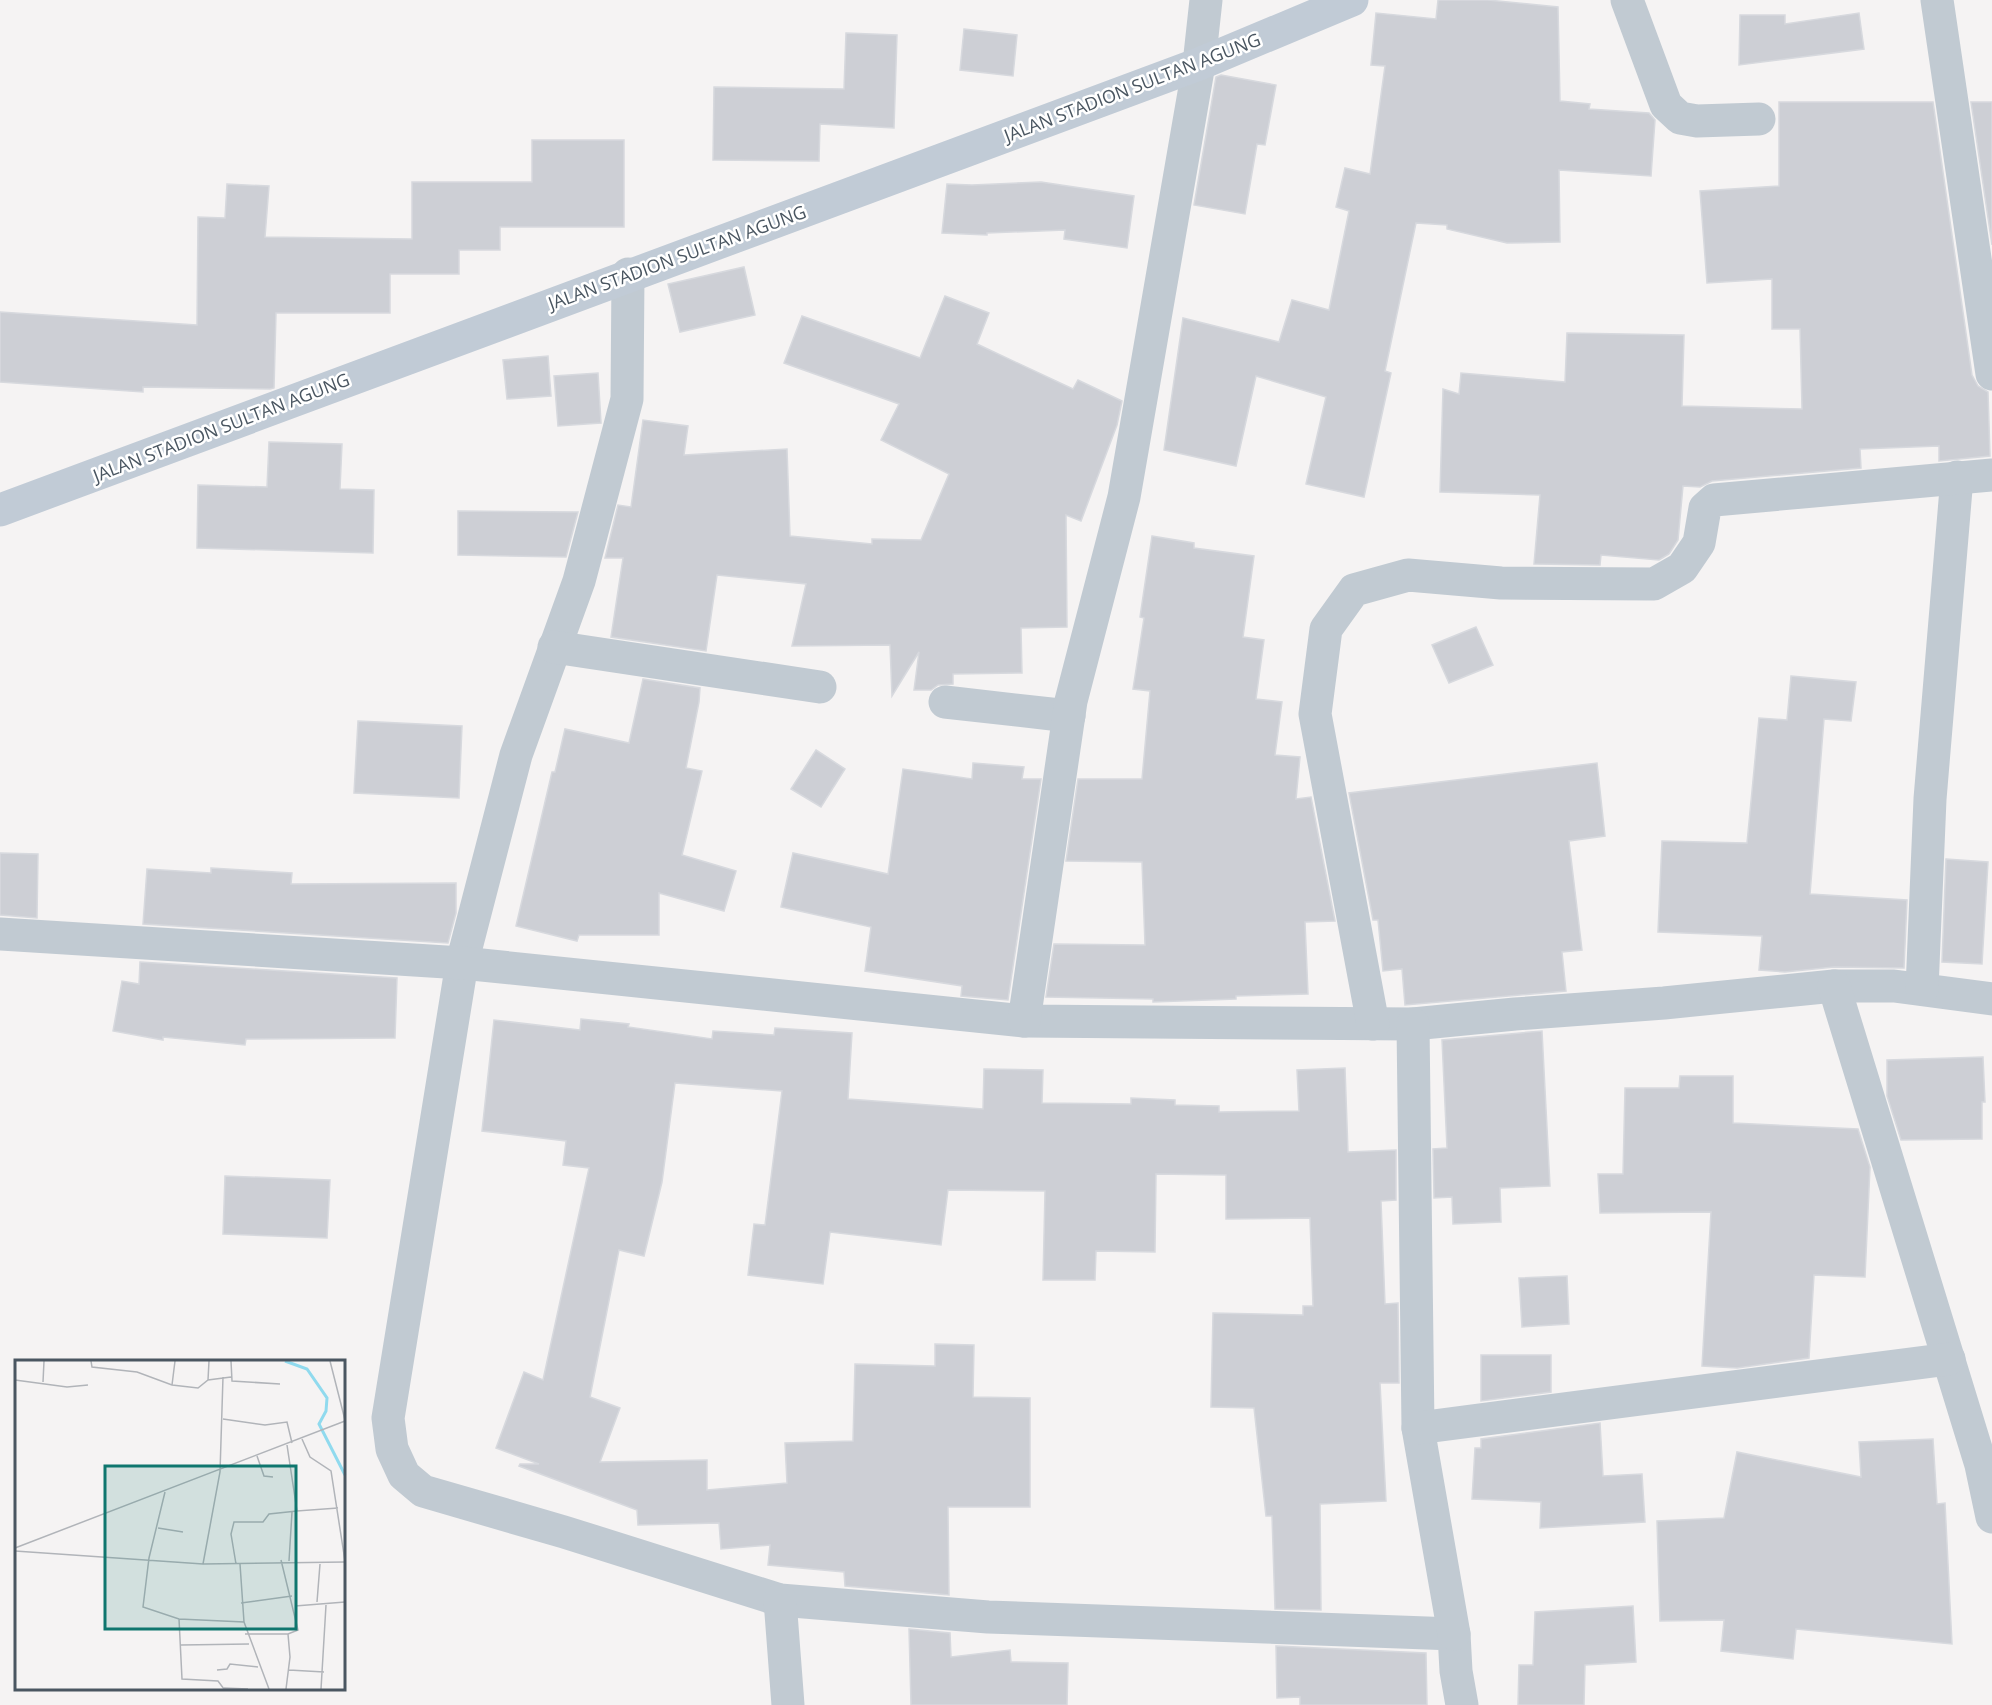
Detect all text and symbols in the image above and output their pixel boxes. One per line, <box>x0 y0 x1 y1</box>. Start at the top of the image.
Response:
street label: JALAN STADION SULTAN AGUNG <box>998 27 1264 148</box>
street label: JALAN STADION SULTAN AGUNG <box>543 199 809 316</box>
street label: JALAN STADION SULTAN AGUNG <box>87 367 353 488</box>
inset map <box>15 1360 345 1690</box>

